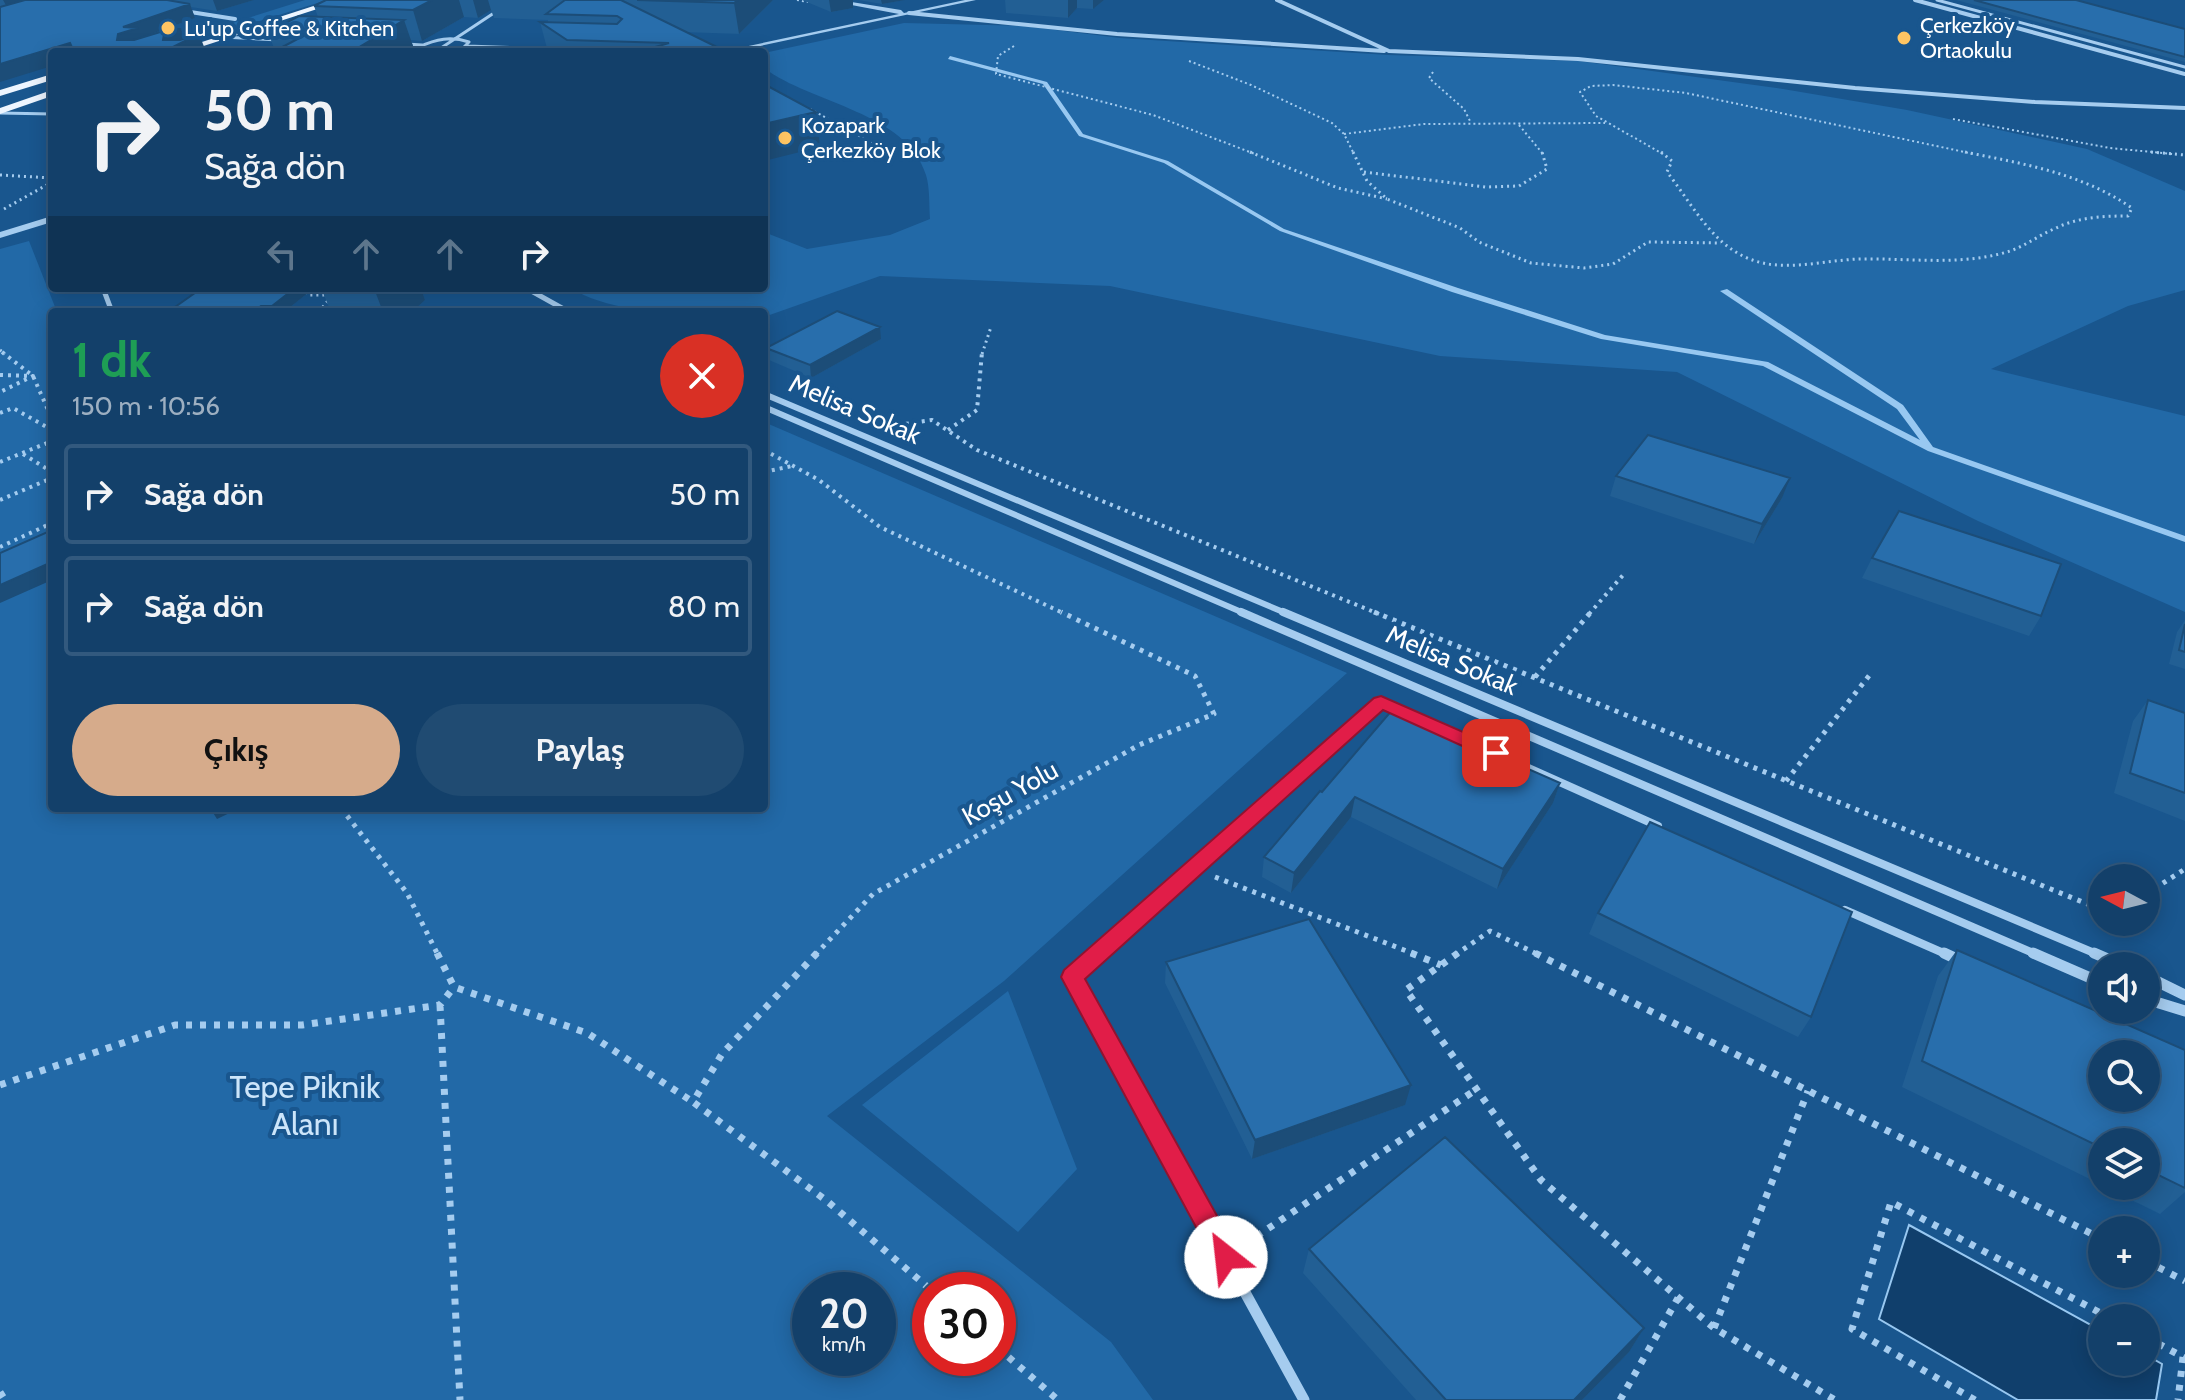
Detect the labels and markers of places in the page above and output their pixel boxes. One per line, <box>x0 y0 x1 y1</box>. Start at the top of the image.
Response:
place label: Çerkezköy Ortaokulu <box>1920 12 2015 64</box>
place label: Lu'up Coffee & Kitchen <box>184 15 394 42</box>
marker: Lu'up Coffee & Kitchen <box>159 19 177 37</box>
marker: Çerkezköy Ortaokulu <box>1895 29 1913 47</box>
place label: Kozapark Çerkezköy Blok <box>801 112 941 164</box>
marker: Kozapark Çerkezköy Blok <box>776 129 794 147</box>
pin <box>1462 719 1530 787</box>

